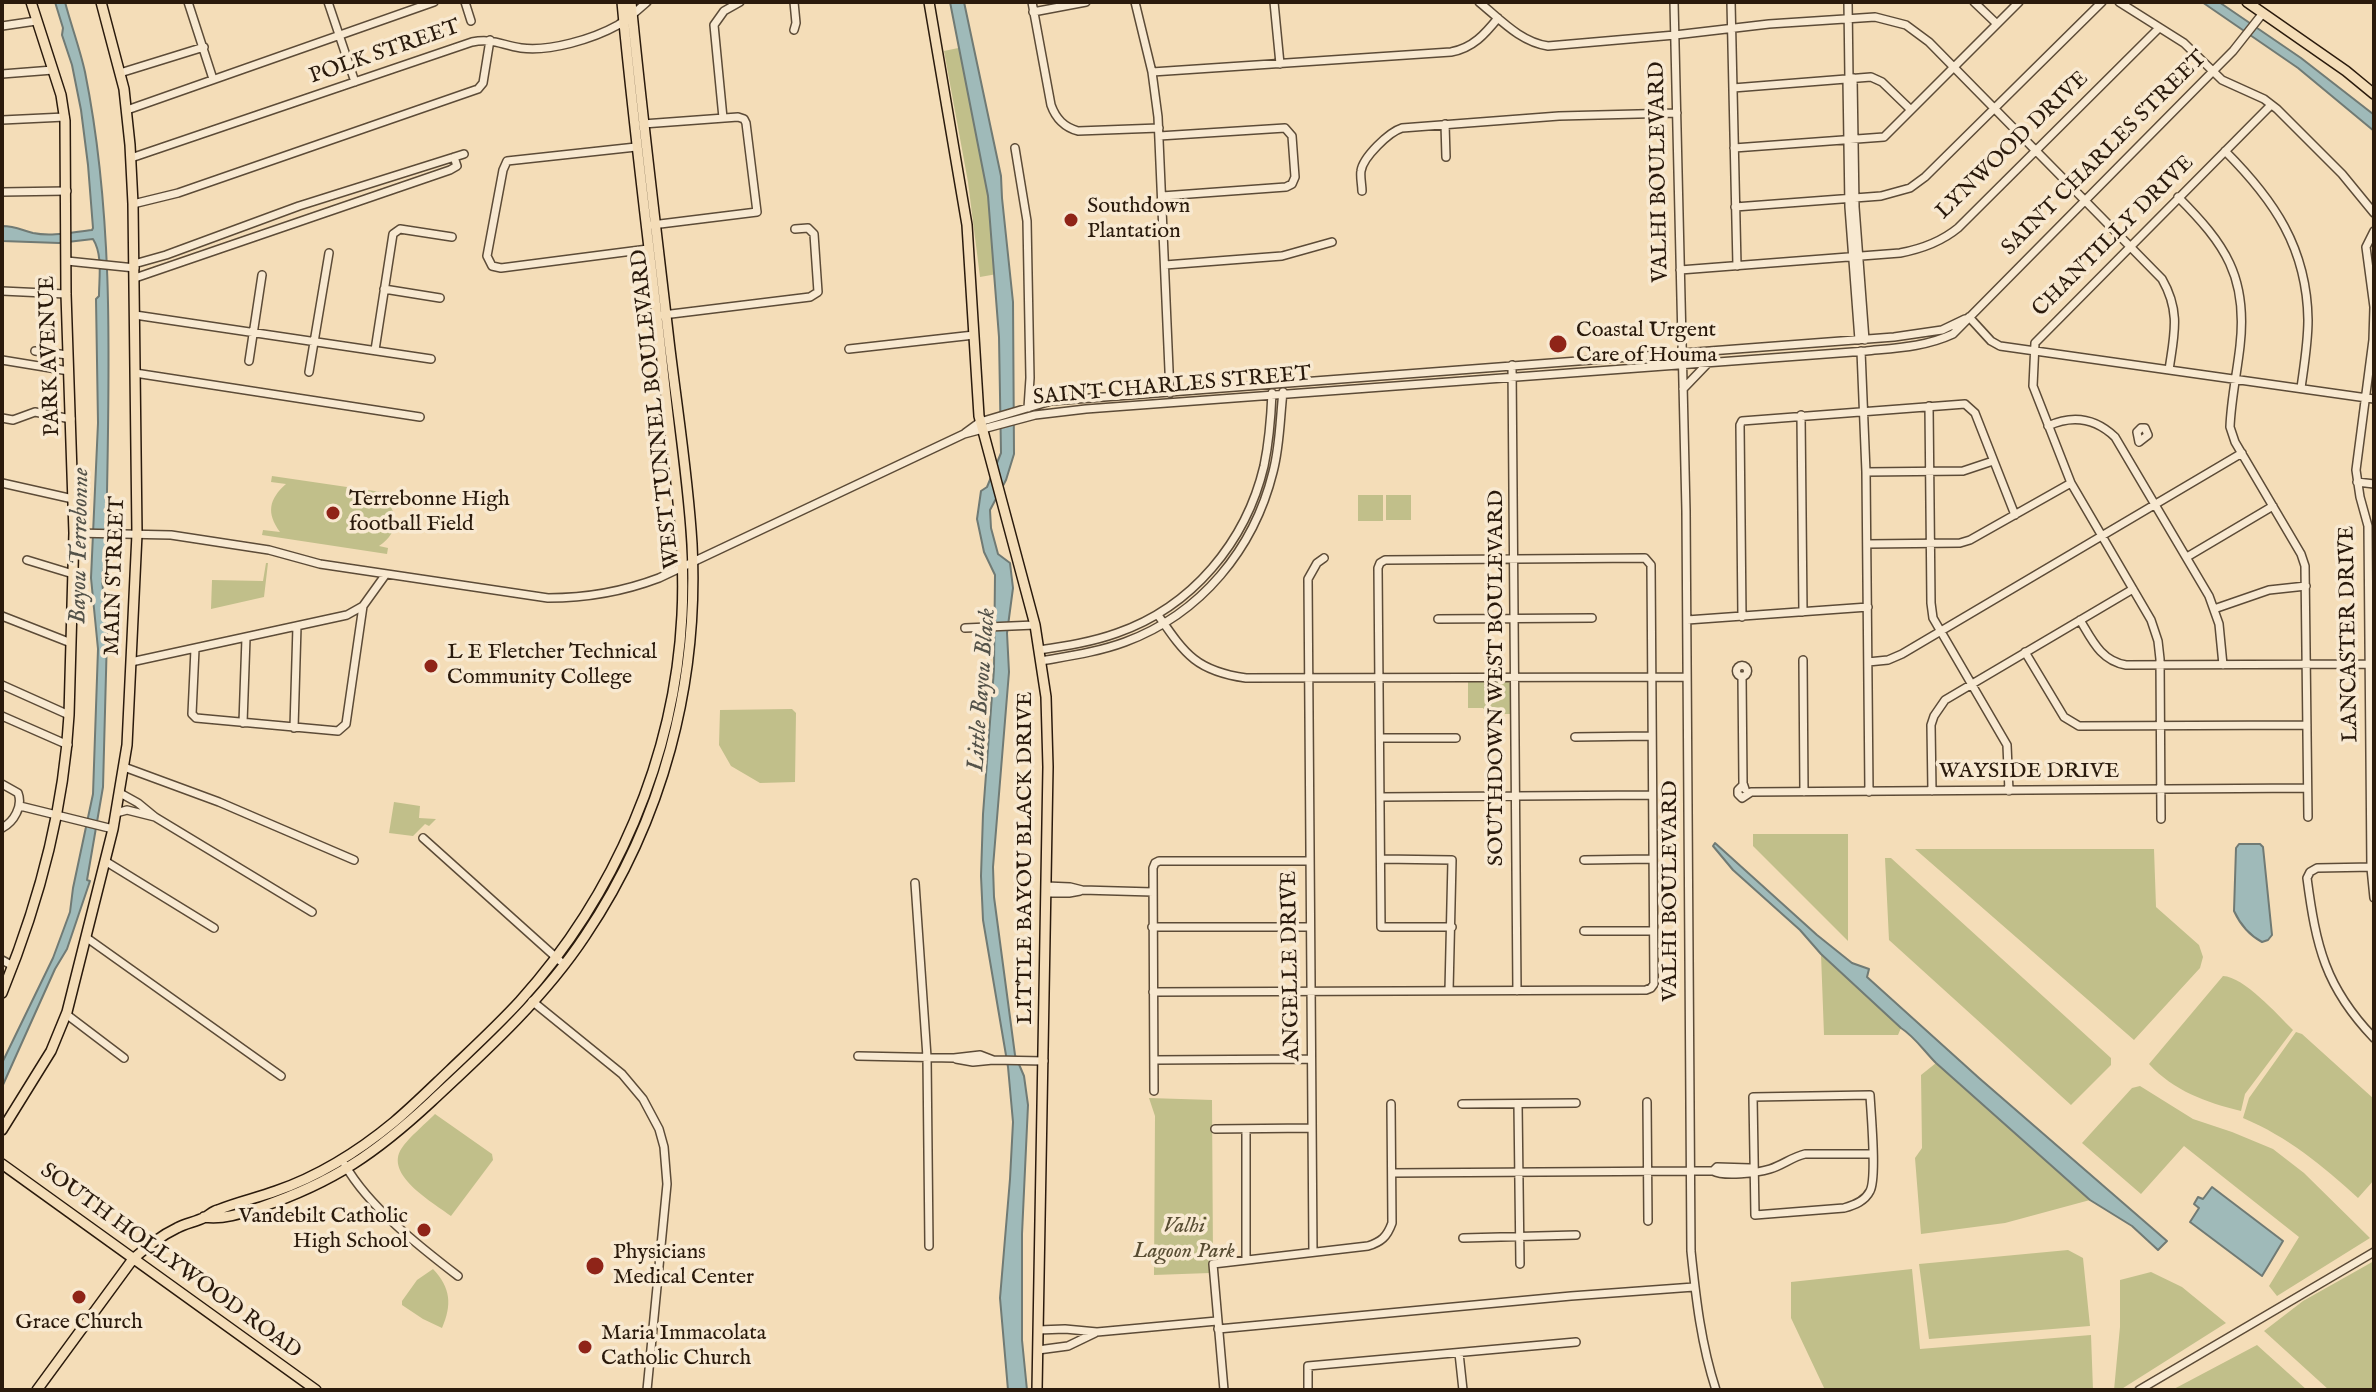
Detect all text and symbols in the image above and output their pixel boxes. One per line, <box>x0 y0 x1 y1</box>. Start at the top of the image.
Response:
street label: POLK STREET <box>306 15 464 91</box>
street label: SAINT CHARLES STREET <box>1997 46 2213 262</box>
street label: VALHI BOULEVARD <box>1645 61 1675 283</box>
street label: LYNWOOD DRIVE <box>1931 66 2095 226</box>
street label: CHANTILLY DRIVE <box>2028 151 2200 323</box>
place label: Southdown Plantation <box>1087 194 1190 246</box>
marker: Southdown Plantation <box>1062 211 1080 229</box>
street label: WEST TUNNEL BOULEVARD <box>627 248 687 570</box>
street label: PARK AVENUE <box>35 275 67 437</box>
place label: Coastal Urgent Care of Houma <box>1576 318 1717 370</box>
marker: Coastal Urgent Care of Houma <box>1547 333 1569 355</box>
street label: SAINT CHARLES STREET <box>1032 362 1312 412</box>
water label: Bayou Terrebonne <box>65 468 97 624</box>
place label: Terrebonne High football Field <box>349 487 510 538</box>
street label: SOUTHDOWN WEST BOULEVARD <box>1484 490 1510 866</box>
street label: MAIN STREET <box>100 496 132 656</box>
marker: Terrebonne High football Field <box>324 504 342 522</box>
street label: LANCASTER DRIVE <box>2335 525 2365 743</box>
water label: Little Bayou Black <box>963 607 1003 773</box>
place label: L E Fletcher Technical Community College <box>447 640 657 692</box>
marker: L E Fletcher Technical Community College <box>422 657 440 675</box>
street label: LITTLE BAYOU BLACK DRIVE <box>1013 692 1039 1024</box>
street label: WAYSIDE DRIVE <box>1939 759 2119 785</box>
street label: VALHI BOULEVARD <box>1658 780 1684 1002</box>
street label: ANGELLE DRIVE <box>1277 870 1307 1062</box>
street label: SOUTH HOLLYWOOD ROAD <box>34 1158 306 1366</box>
place label: Vandebilt Catholic High School <box>239 1204 408 1256</box>
park label: Valhi Lagoon Park <box>1133 1214 1235 1266</box>
marker: Vandebilt Catholic High School <box>415 1221 433 1239</box>
place label: Physicians Medical Center <box>613 1240 754 1292</box>
marker: Physicians Medical Center <box>584 1255 606 1277</box>
marker: Grace Church <box>70 1288 88 1306</box>
place label: Grace Church <box>15 1310 143 1336</box>
place label: Maria Immacolata Catholic Church <box>601 1321 766 1372</box>
marker: Maria Immacolata Catholic Church <box>576 1338 594 1356</box>

